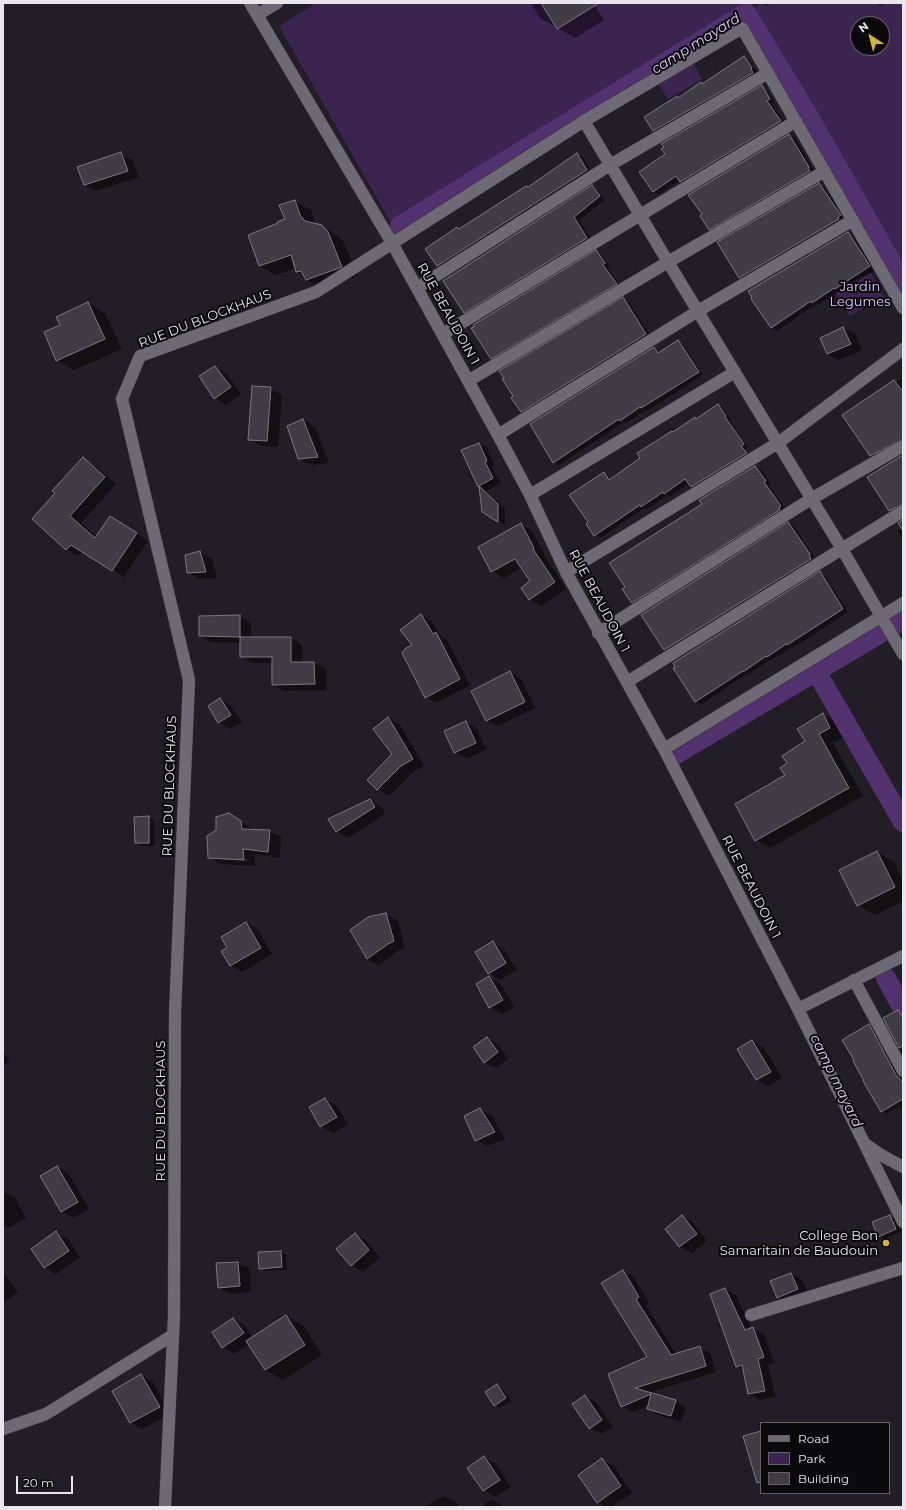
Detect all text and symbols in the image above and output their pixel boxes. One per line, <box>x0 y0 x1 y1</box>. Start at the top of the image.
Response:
water label: camp mayard <box>649 10 743 78</box>
north arrow <box>850 16 890 56</box>
text: N <box>856 19 871 35</box>
street label: RUE BEAUDOIN 1 <box>414 260 482 368</box>
park label: Jardin Legumes <box>829 279 891 310</box>
street label: RUE DU BLOCKHAUS <box>136 286 274 352</box>
street label: RUE BEAUDOIN 1 <box>565 547 633 655</box>
street label: RUE DU BLOCKHAUS <box>160 715 180 857</box>
street label: RUE BEAUDOIN 1 <box>718 833 784 941</box>
water label: camp mayard <box>806 1032 866 1130</box>
street label: RUE DU BLOCKHAUS <box>153 1041 169 1181</box>
place label: College Bon Samaritain de Baudouin <box>720 1228 878 1259</box>
marker: College Bon Samaritain de Baudouin <box>881 1238 891 1248</box>
legend <box>760 1422 890 1494</box>
text: Road <box>798 1431 829 1446</box>
text: Park <box>798 1451 825 1466</box>
scale bar <box>18 1468 75 1494</box>
text: Building <box>798 1471 849 1486</box>
text: 20 m <box>23 1475 54 1490</box>

